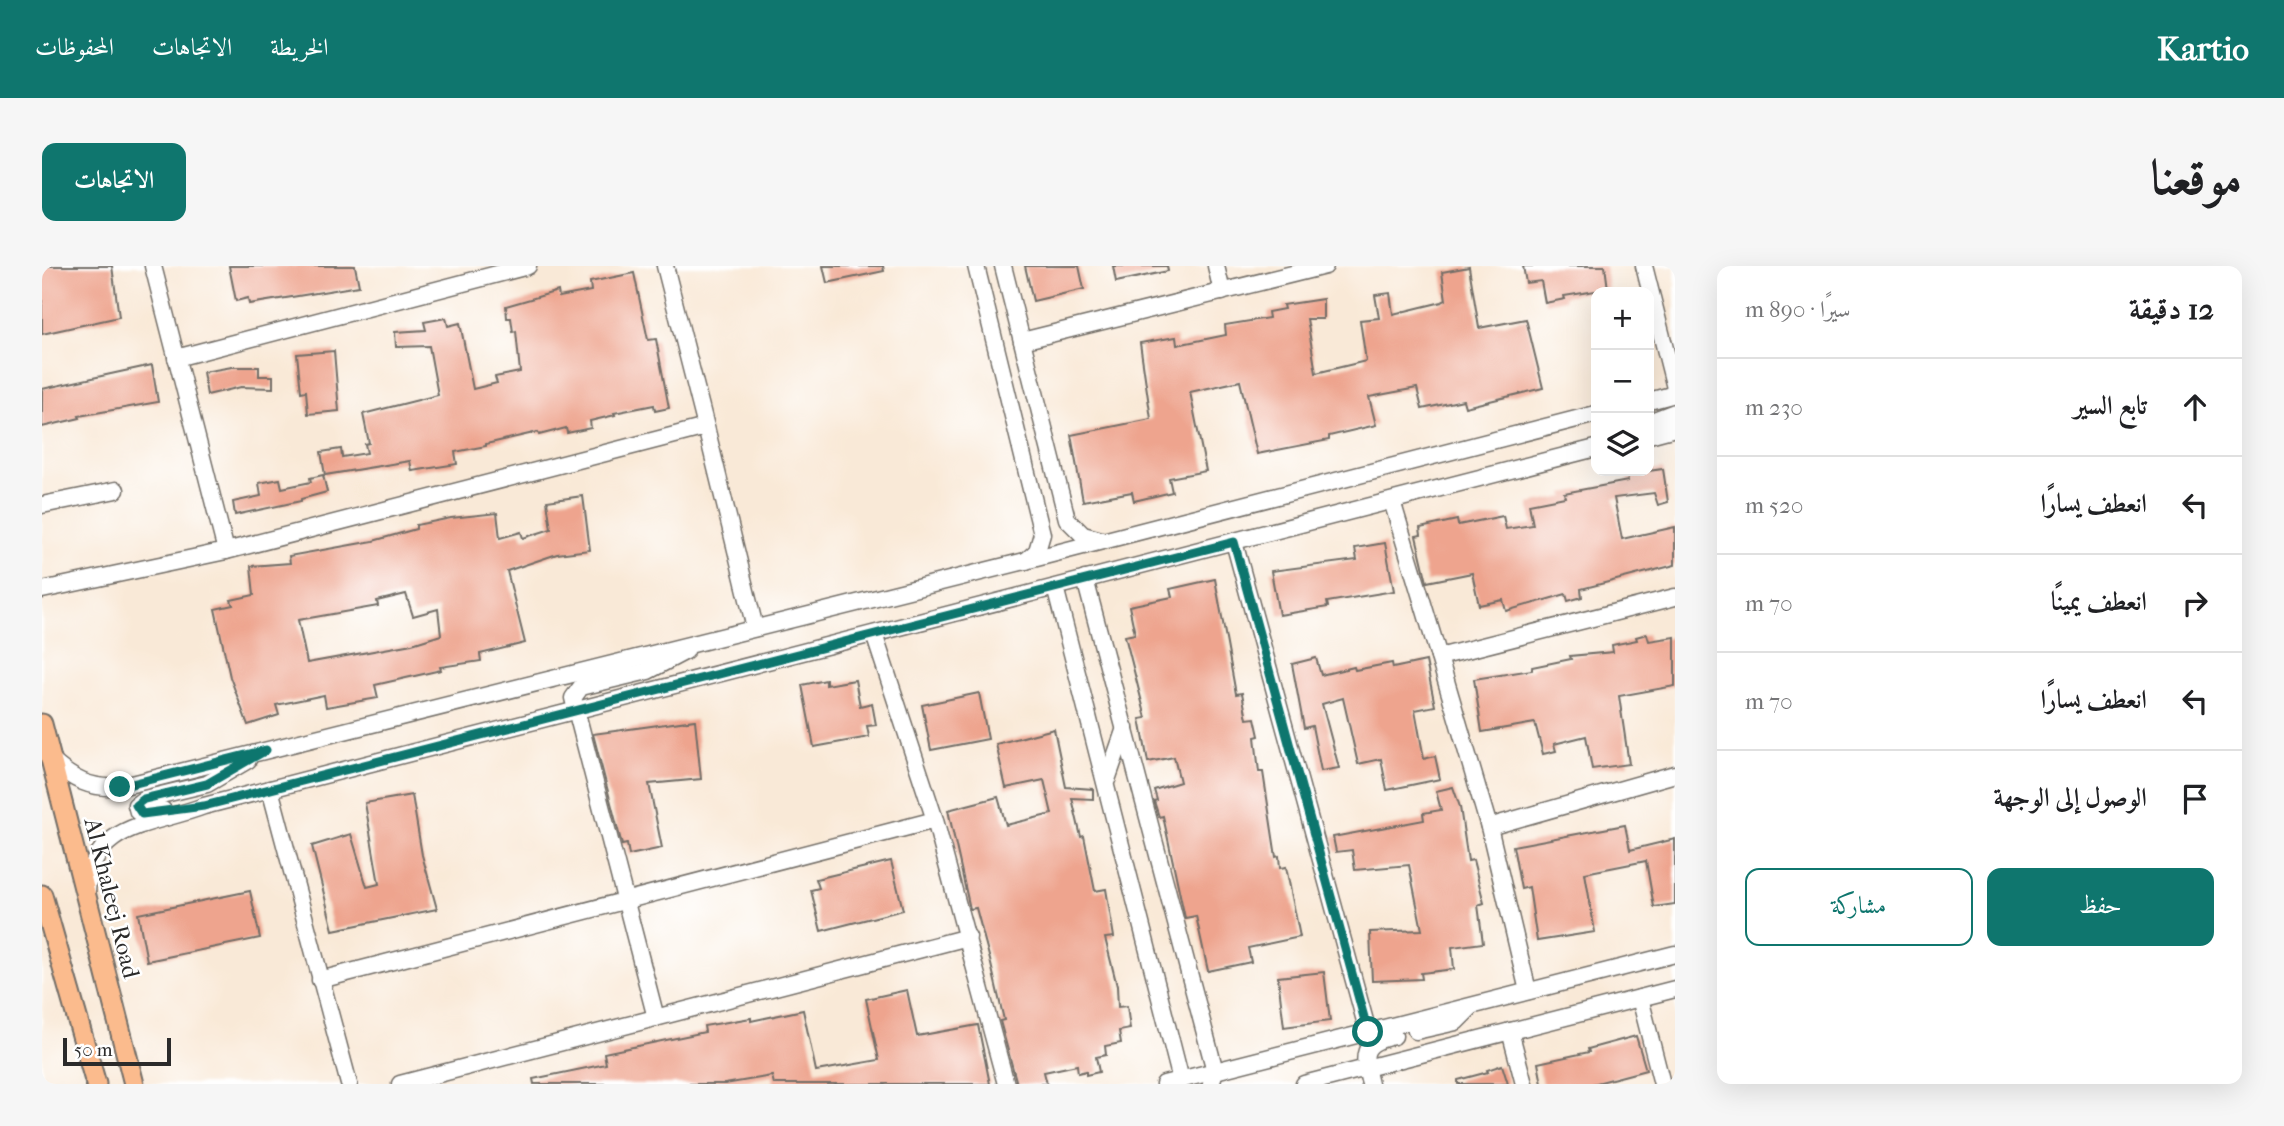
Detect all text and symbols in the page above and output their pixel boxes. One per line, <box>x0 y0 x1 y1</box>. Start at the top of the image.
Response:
text: Kartio <box>2157 30 2249 69</box>
text: المحفوظات <box>35 33 114 61</box>
text: الاتجاهات <box>152 33 232 61</box>
text: الخريطة <box>270 33 329 61</box>
button: الاتجاهات <box>42 143 186 221</box>
text: موقعنا <box>2150 149 2242 207</box>
map controls <box>1591 287 1654 476</box>
button: + <box>1591 287 1654 350</box>
text: 12 دقيقة <box>2129 292 2214 327</box>
text: سيرًا · 890 m <box>1745 296 1851 323</box>
button: − <box>1591 350 1654 413</box>
icon: ahead <box>2176 388 2214 426</box>
text: تابع السير <box>2074 390 2147 421</box>
text: 230 m <box>1745 394 1803 421</box>
button: layers <box>1591 413 1654 476</box>
icon: left <box>2176 486 2214 524</box>
text: انعطف يسارًا <box>2040 488 2147 519</box>
text: 520 m <box>1745 492 1804 519</box>
icon: right <box>2176 584 2214 622</box>
text: انعطف يمينًا <box>2051 586 2147 617</box>
text: 70 m <box>1745 590 1793 617</box>
icon: left <box>2176 682 2214 720</box>
text: انعطف يسارًا <box>2040 684 2147 715</box>
text: 70 m <box>1745 688 1793 715</box>
route end <box>104 771 135 802</box>
icon: arrive <box>2176 780 2214 818</box>
text: الوصول إلى الوجهة <box>1993 782 2147 813</box>
street label: Al Khaleej Road <box>78 814 146 982</box>
button: مشاركة <box>1745 868 1973 946</box>
button: حفظ <box>1987 868 2214 946</box>
route start <box>1352 1016 1383 1047</box>
scale bar <box>63 1035 172 1067</box>
text: 50 m <box>74 1039 113 1061</box>

